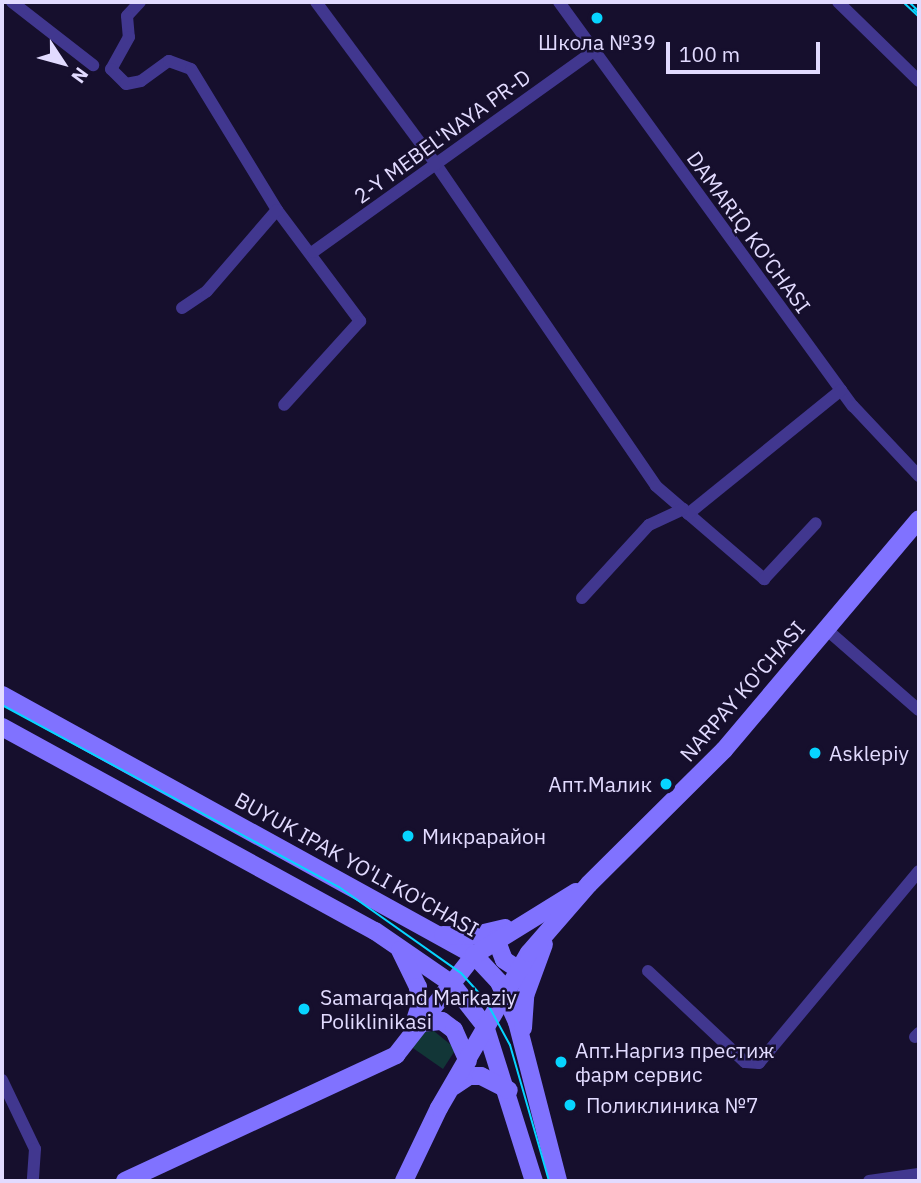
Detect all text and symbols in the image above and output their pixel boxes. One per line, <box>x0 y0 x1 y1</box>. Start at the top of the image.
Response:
marker: Школа №39 <box>589 10 605 26</box>
north arrow <box>28 28 98 98</box>
scale bar <box>669 28 823 72</box>
place label: Школа №39 <box>538 29 656 55</box>
text: 100 m <box>679 40 740 68</box>
text: N <box>66 63 94 88</box>
street label: 2-Y MEBEL'NAYA PR-D <box>349 64 535 208</box>
street label: DAMARIQ KO'CHASI <box>682 146 816 318</box>
street label: NARPAY KO'CHASI <box>674 616 810 766</box>
place label: Asklepiy <box>829 740 909 766</box>
marker: Asklepiy <box>807 745 823 761</box>
place label: Апт.Малик <box>548 771 652 797</box>
marker: Апт.Малик <box>658 776 674 792</box>
street label: BUYUK IPAK YO'LI KO'CHASI <box>231 786 483 942</box>
place label: Микрарайон <box>422 823 546 849</box>
marker: Микрарайон <box>400 828 416 844</box>
place label: Samarqand Markaziy Poliklinikasi <box>320 984 517 1034</box>
marker: Samarqand Markaziy Poliklinikasi <box>294 999 314 1019</box>
place label: Апт.Наргиз престиж фарм сервис <box>575 1037 774 1087</box>
marker: Апт.Наргиз престиж фарм сервис <box>553 1054 569 1070</box>
place label: Поликлиника №7 <box>586 1092 759 1118</box>
marker: Поликлиника №7 <box>560 1095 580 1115</box>

